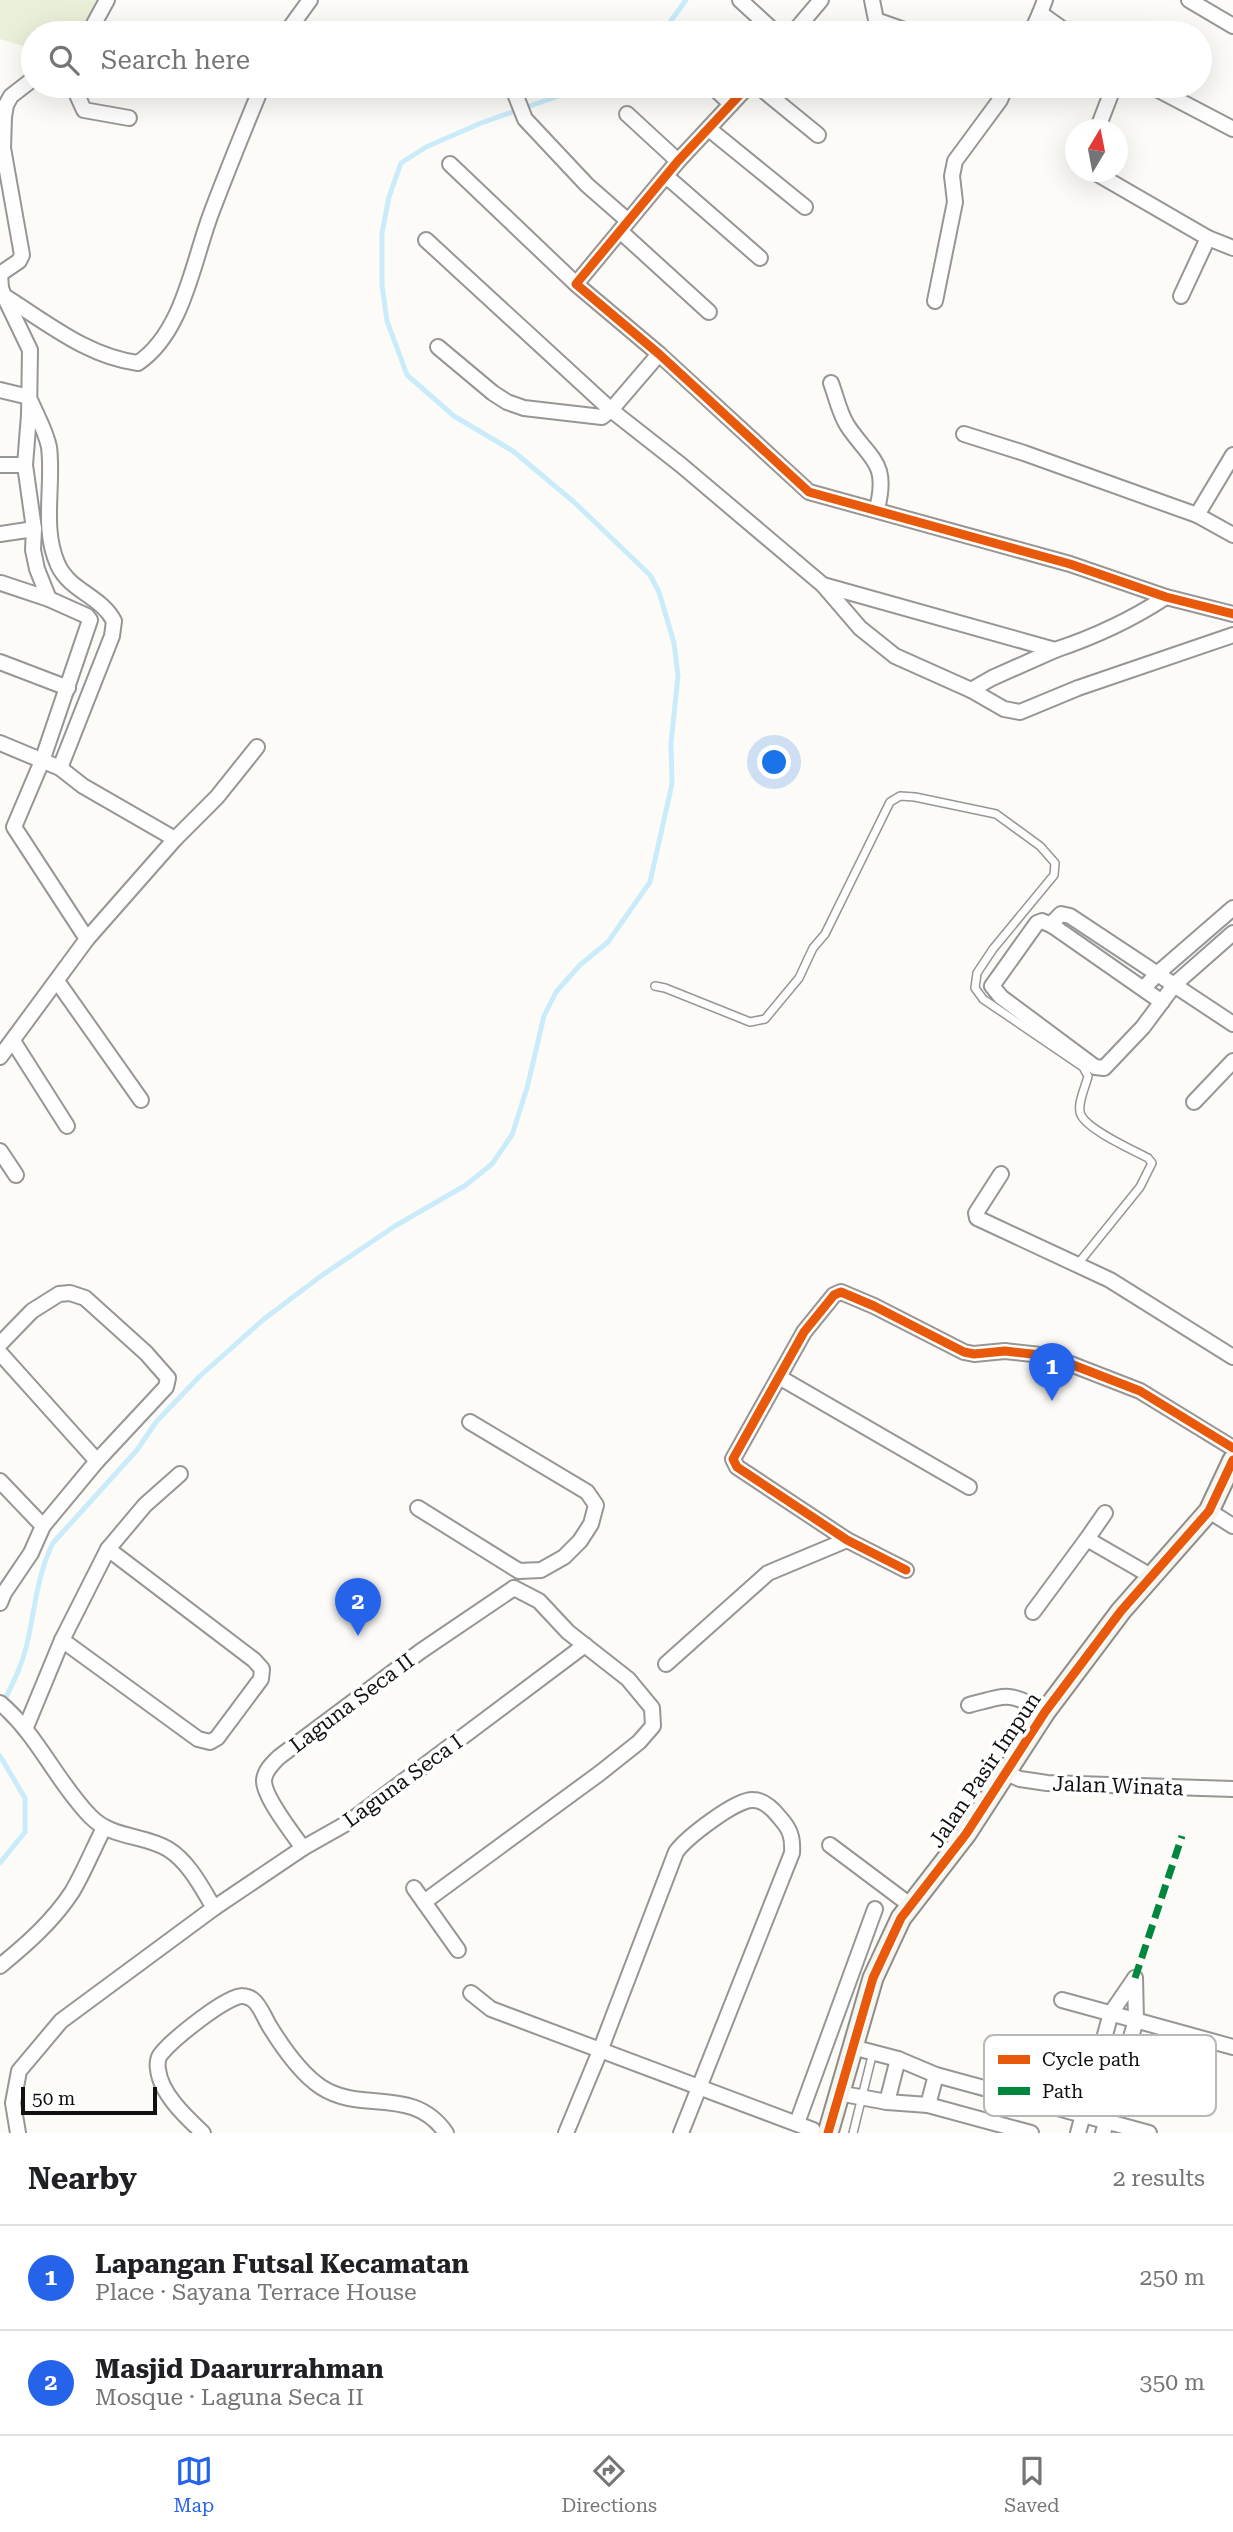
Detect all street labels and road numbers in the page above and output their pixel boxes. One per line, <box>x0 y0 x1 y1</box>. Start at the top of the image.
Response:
street label: Laguna Seca II <box>285 1649 419 1757</box>
street label: Jalan Pasir Impun <box>924 1688 1046 1852</box>
street label: Laguna Seca I <box>339 1730 467 1832</box>
street label: Jalan Winata <box>1052 1772 1185 1800</box>

